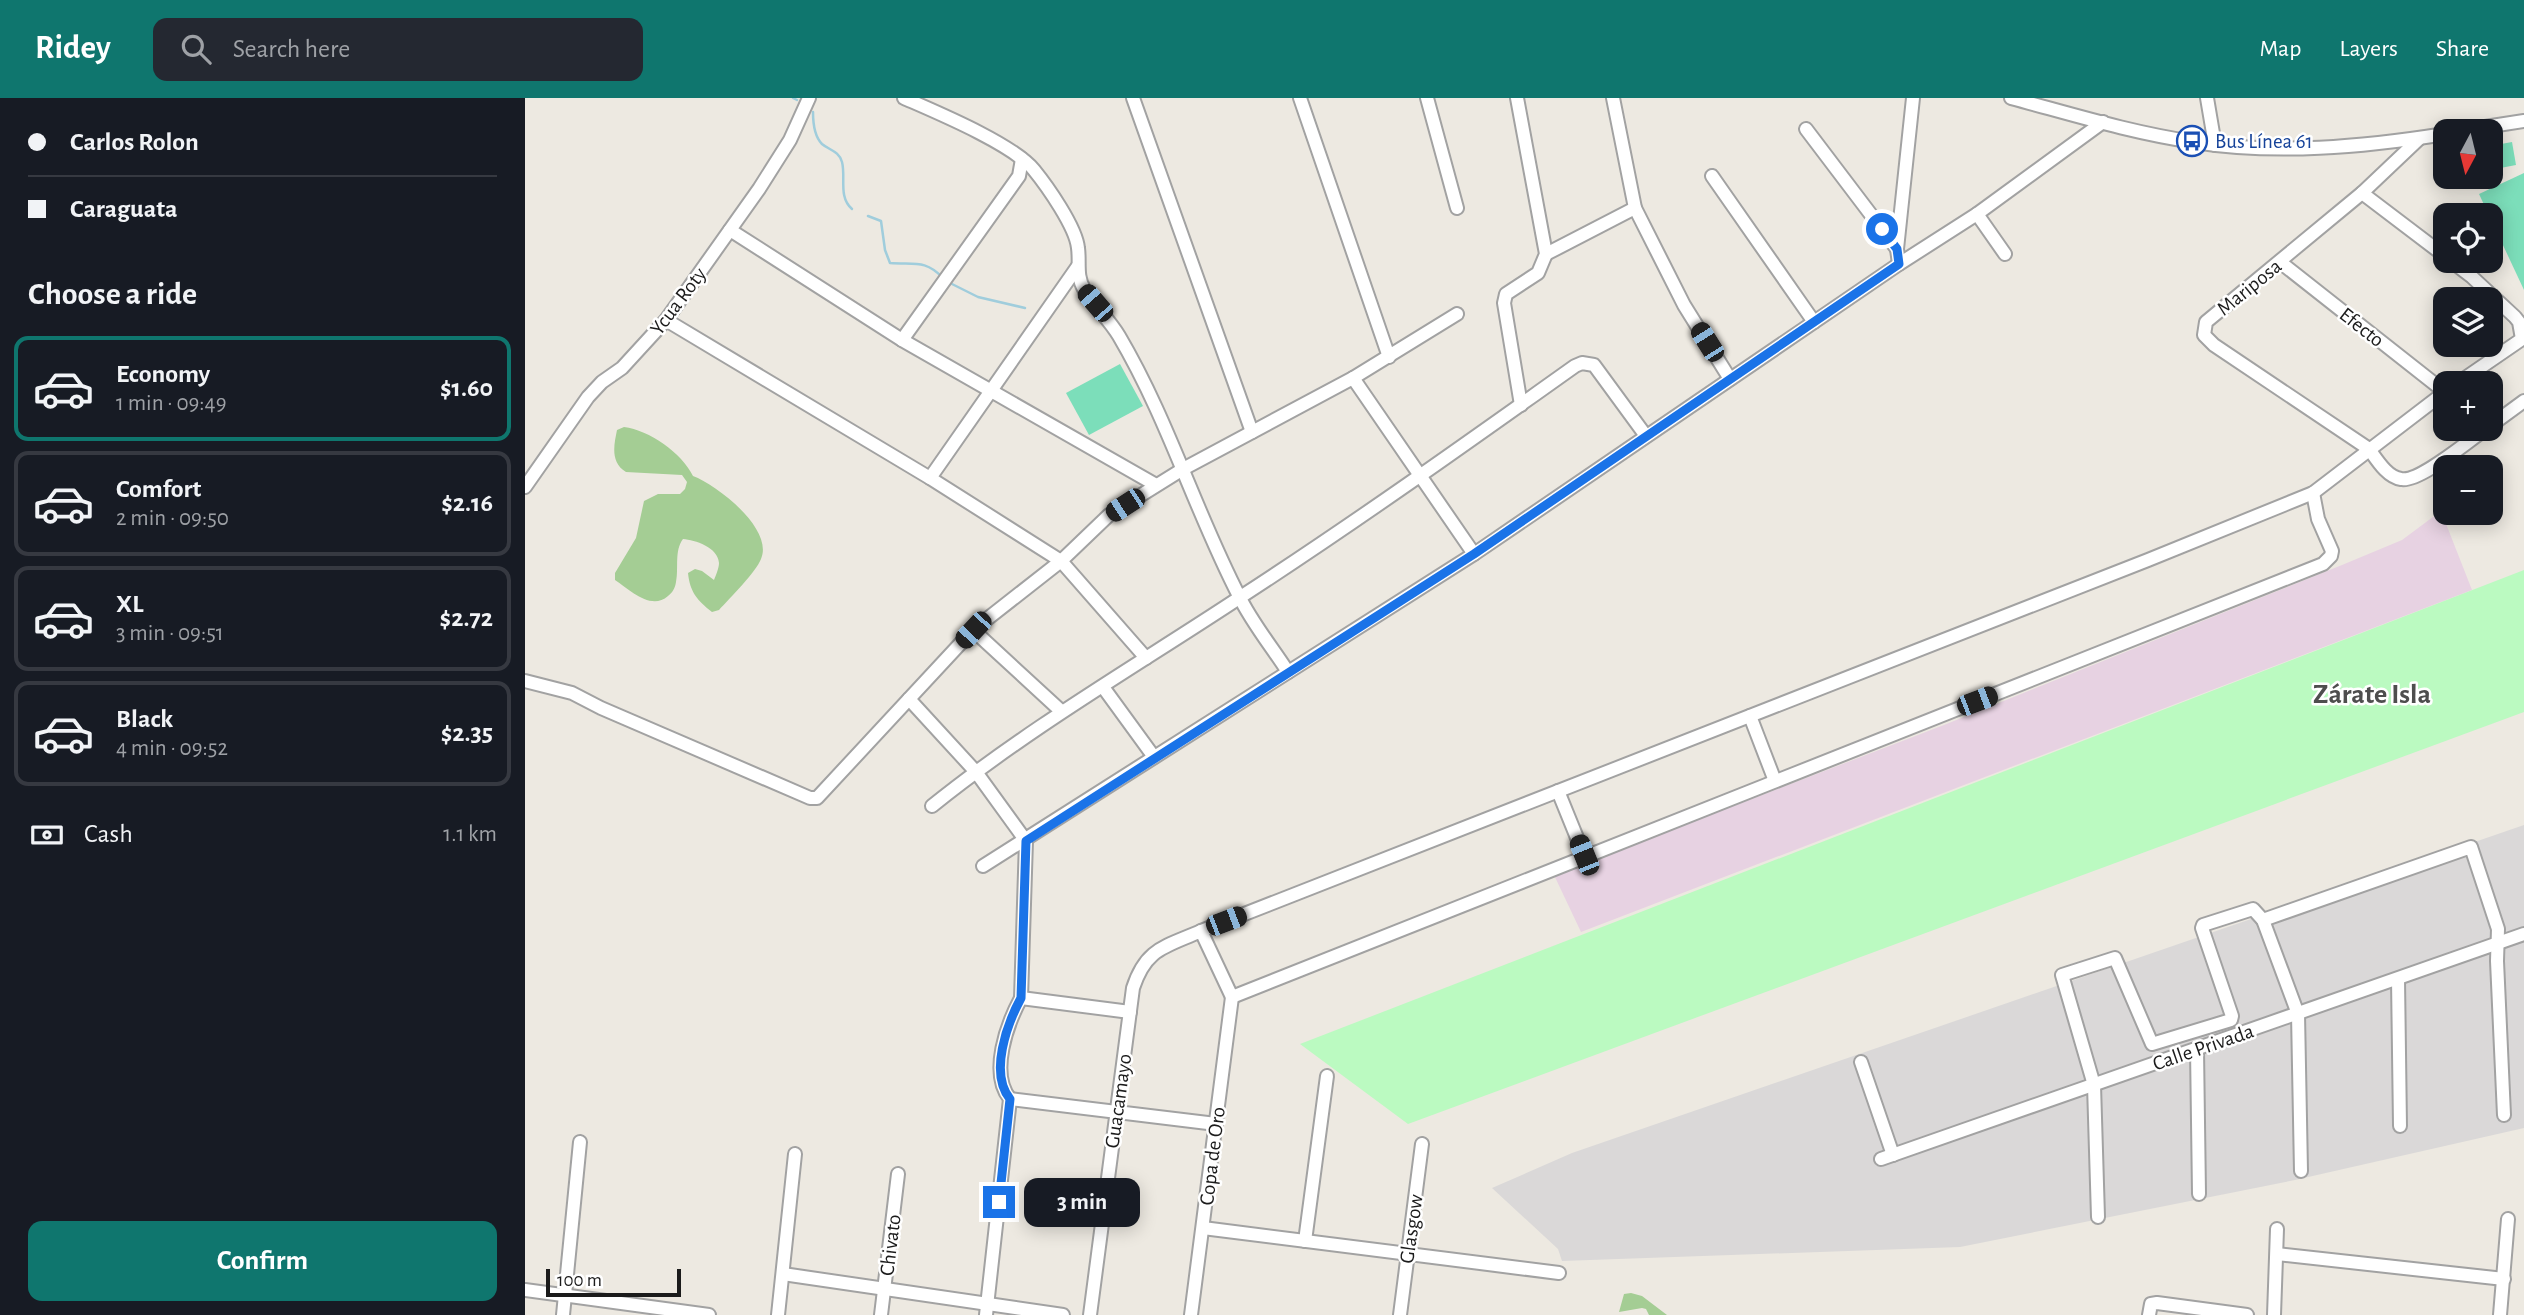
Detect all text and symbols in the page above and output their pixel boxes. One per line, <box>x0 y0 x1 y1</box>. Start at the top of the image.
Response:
search box <box>153 18 643 81</box>
icon: search <box>177 30 215 68</box>
text: Ridey <box>35 32 111 65</box>
text: Search here <box>233 36 350 62</box>
text: Map <box>2259 37 2301 61</box>
text: Layers <box>2339 37 2398 61</box>
text: Share <box>2436 37 2489 61</box>
north arrow <box>2433 119 2503 189</box>
map controls <box>2433 119 2503 525</box>
bus stop icon: Bus Línea 61 <box>2175 124 2209 158</box>
text: Carlos Rolon <box>70 129 199 155</box>
place label: Bus Línea 61 <box>2215 131 2313 152</box>
text: Caraguata <box>70 196 177 222</box>
button: locate <box>2433 203 2503 273</box>
route start <box>1866 213 1898 245</box>
street label: Mariposa <box>2213 255 2286 320</box>
street label: Ycua Roty <box>646 264 710 339</box>
text: Choose a ride <box>28 278 197 310</box>
car <box>1074 280 1117 326</box>
button: layers <box>2433 287 2503 357</box>
street label: Efecto <box>2335 304 2388 351</box>
car <box>1687 319 1728 365</box>
icon: car <box>32 357 95 420</box>
text: Economy <box>116 361 210 387</box>
button: + <box>2433 371 2503 441</box>
text: $1.60 <box>440 375 493 401</box>
text: 1 min · 09:49 <box>116 392 227 415</box>
button: − <box>2433 455 2503 525</box>
icon: car <box>32 472 95 535</box>
text: Comfort <box>116 476 201 502</box>
car <box>1102 485 1149 525</box>
text: $2.16 <box>441 490 493 516</box>
text: 2 min · 09:50 <box>116 507 229 530</box>
icon: car <box>32 587 95 650</box>
text: XL <box>116 591 143 617</box>
text: $2.72 <box>440 605 493 631</box>
car <box>951 607 996 653</box>
text: 3 min · 09:51 <box>116 622 224 645</box>
district label: Zárate Isla <box>2313 681 2431 709</box>
car <box>1954 684 2001 718</box>
icon: car <box>32 702 95 765</box>
text: Black <box>116 706 173 732</box>
text: $2.35 <box>441 720 493 746</box>
text: 4 min · 09:52 <box>116 737 228 760</box>
icon: cash <box>28 816 66 854</box>
text: Cash <box>84 821 133 847</box>
text: 1.1 km <box>443 823 497 846</box>
car <box>1567 832 1602 878</box>
car <box>1203 904 1250 938</box>
street label: Calle Privada <box>2150 1020 2257 1075</box>
street label: Guacamayo <box>1101 1052 1136 1150</box>
street label: Copa de Oro <box>1196 1106 1229 1207</box>
callout: 3 min <box>1023 1178 1139 1226</box>
route end <box>983 1186 1015 1218</box>
text: 3 min <box>1057 1191 1107 1214</box>
street label: Glasgow <box>1396 1193 1427 1265</box>
street label: Chivato <box>876 1213 905 1277</box>
button: Confirm <box>28 1221 497 1301</box>
scale bar <box>546 1266 681 1298</box>
text: 100 m <box>557 1271 602 1290</box>

